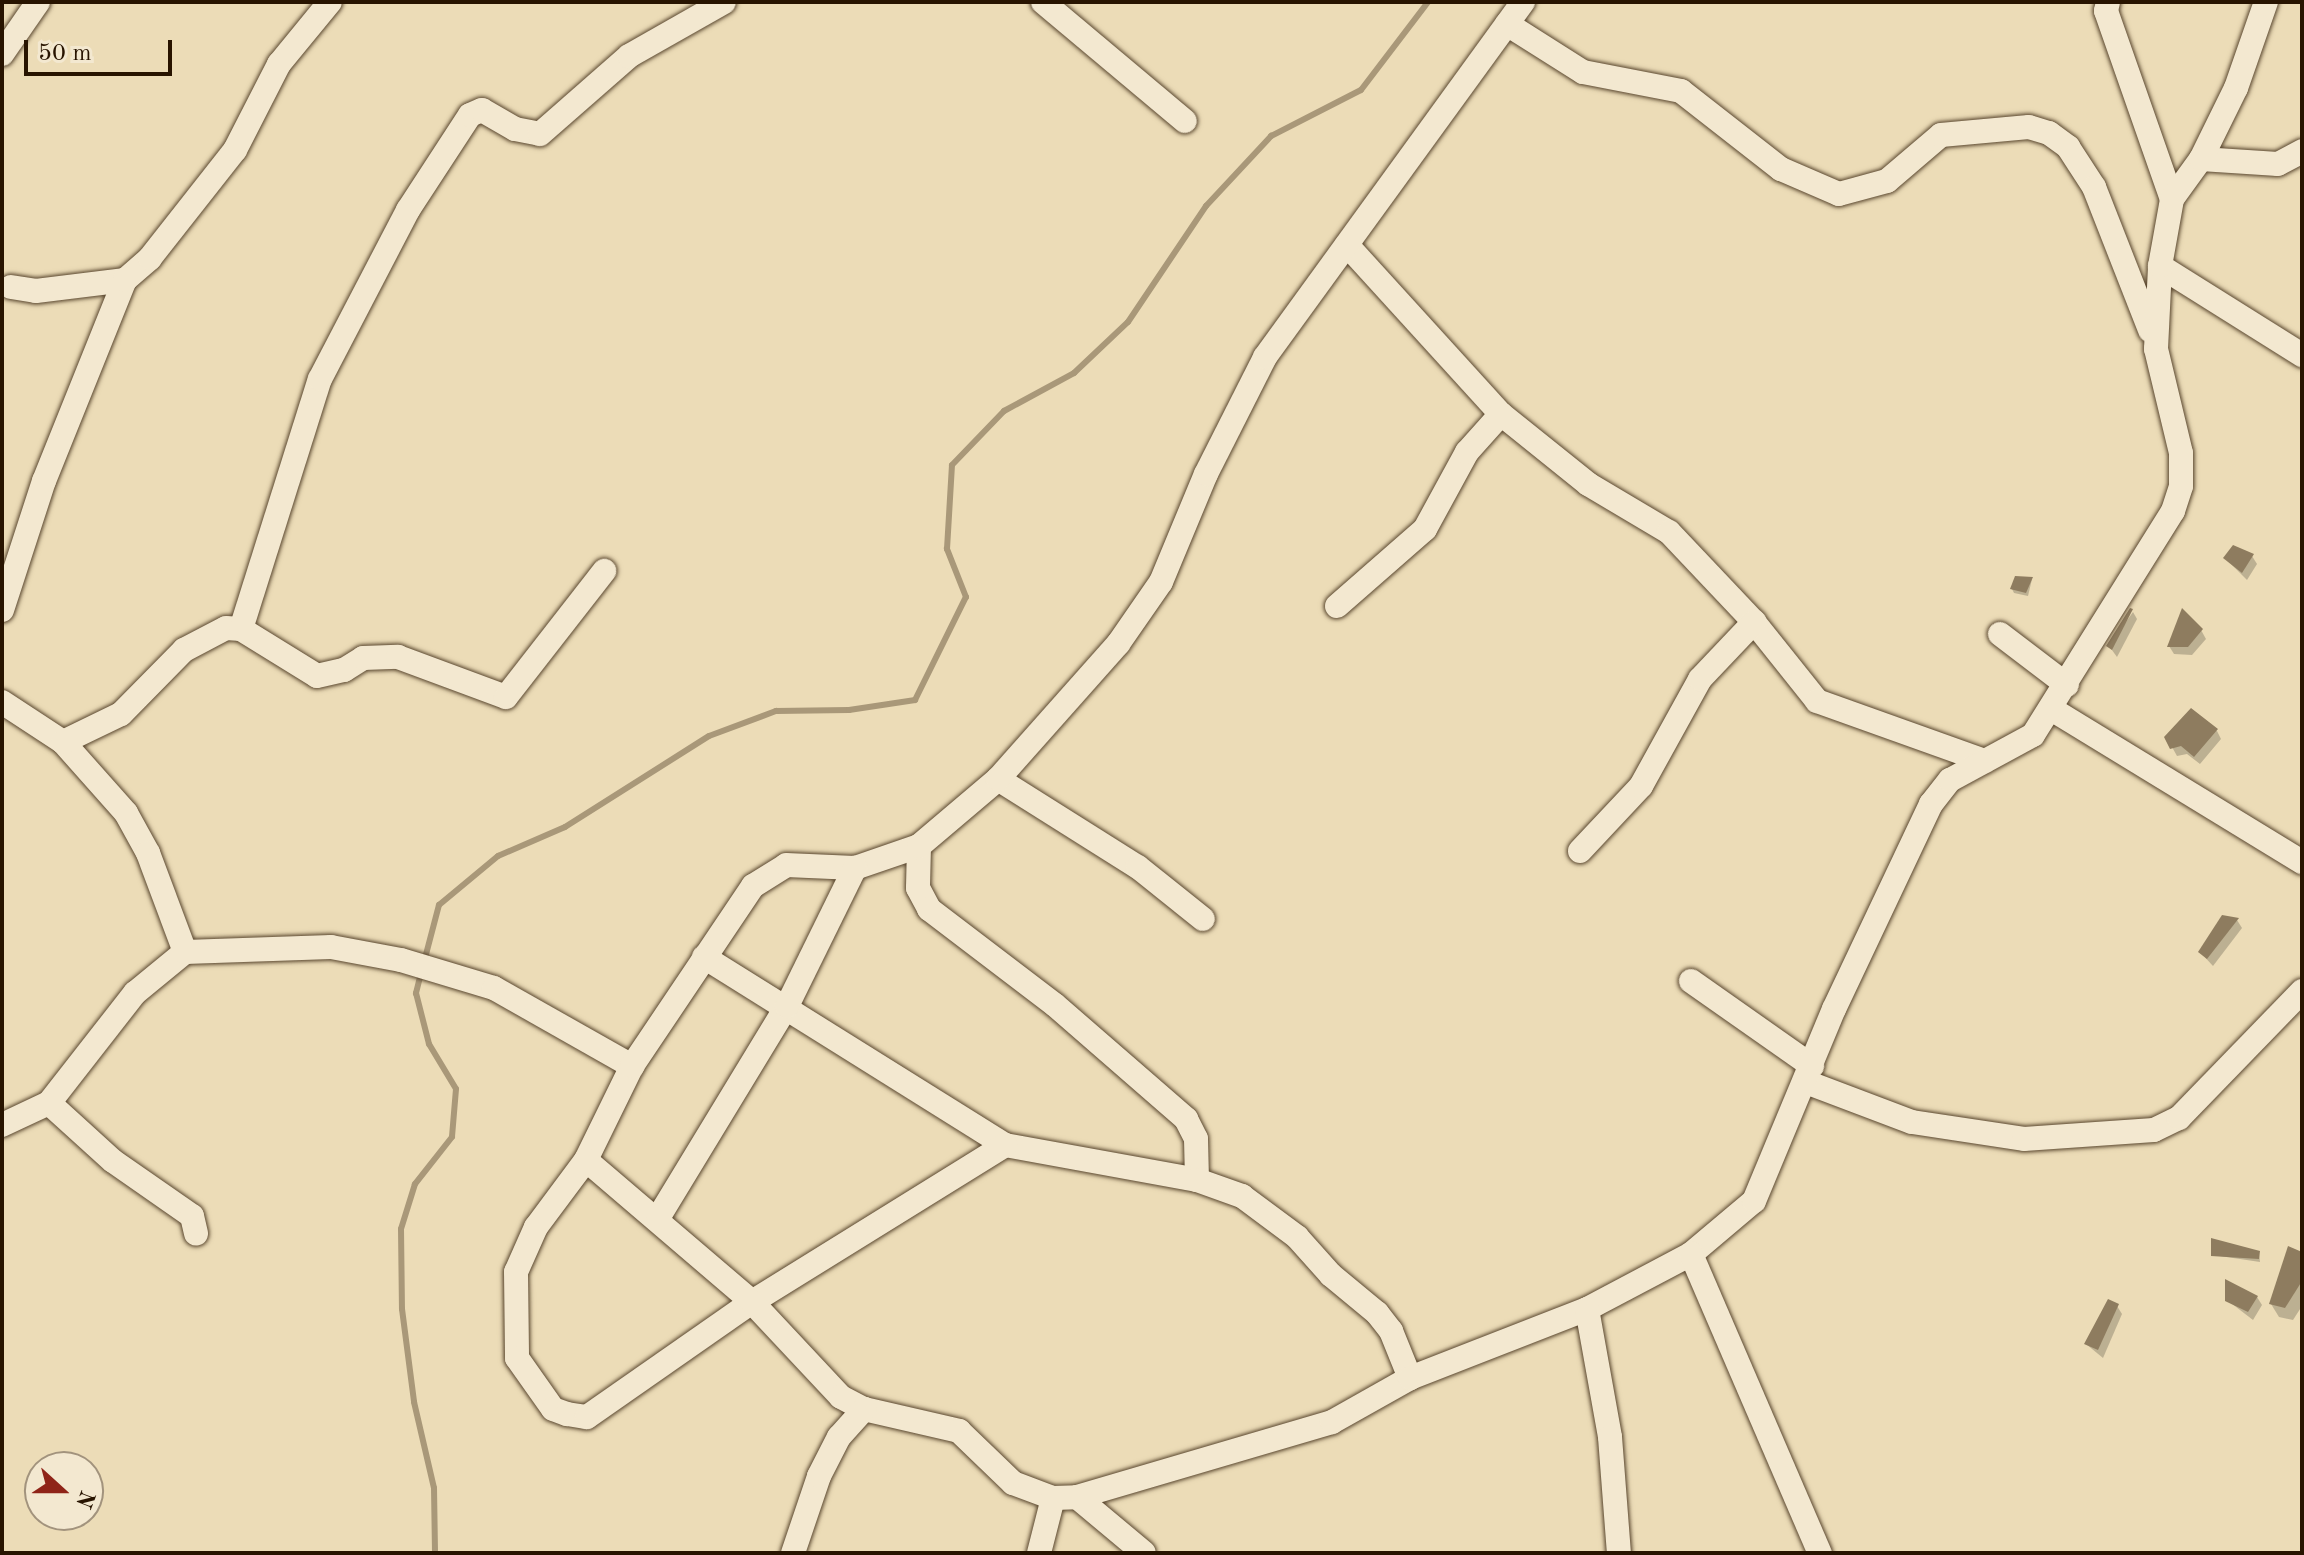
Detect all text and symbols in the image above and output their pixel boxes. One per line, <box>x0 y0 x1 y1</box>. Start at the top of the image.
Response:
scale bar <box>28 24 176 74</box>
text: 50 m <box>38 42 92 66</box>
north arrow <box>24 1451 104 1531</box>
text: N <box>71 1487 98 1511</box>

